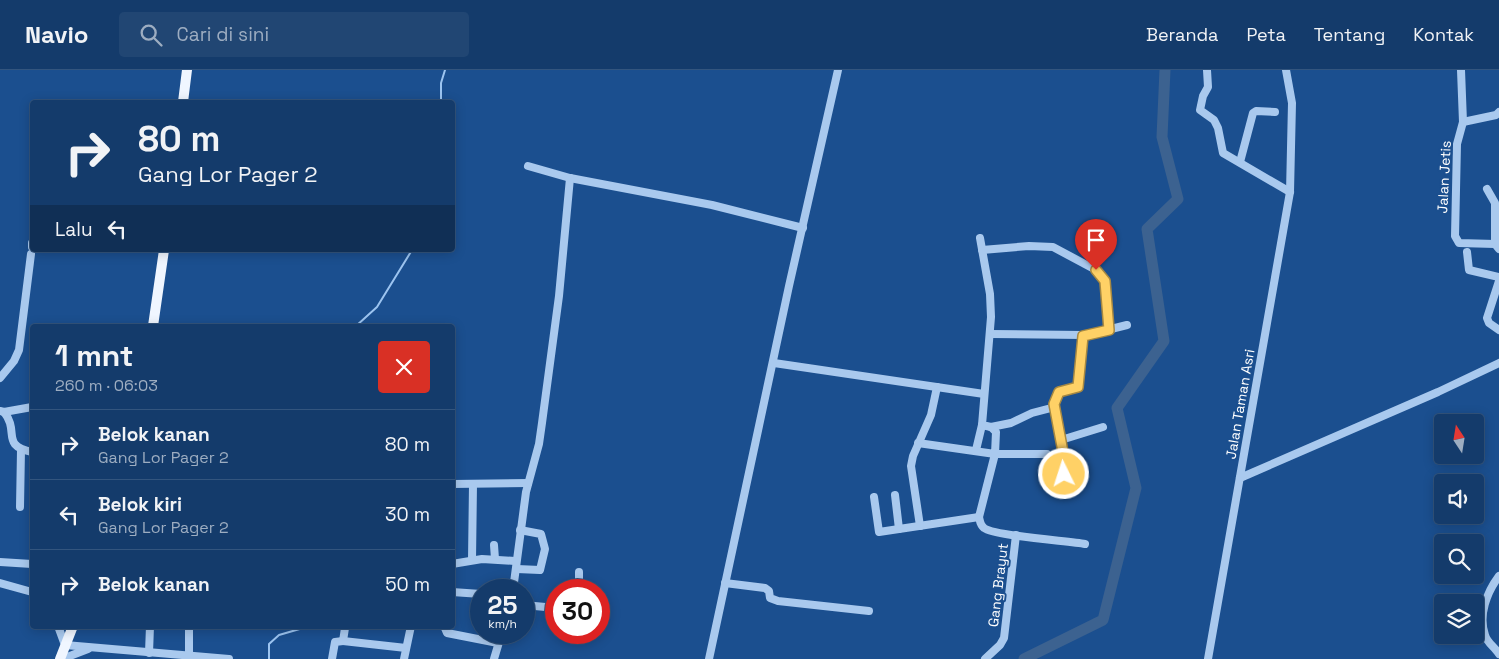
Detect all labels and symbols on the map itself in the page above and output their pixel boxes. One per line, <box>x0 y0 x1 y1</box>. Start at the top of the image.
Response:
street label: Jalan Jetis <box>1433 140 1455 214</box>
pin <box>1075 219 1117 270</box>
street label: Jalan Taman Asri <box>1221 348 1259 460</box>
north arrow <box>1434 414 1484 464</box>
position arrow <box>1037 447 1089 499</box>
street label: Gang Brayut <box>984 542 1012 628</box>
speed limit sign: 30 <box>545 579 610 644</box>

